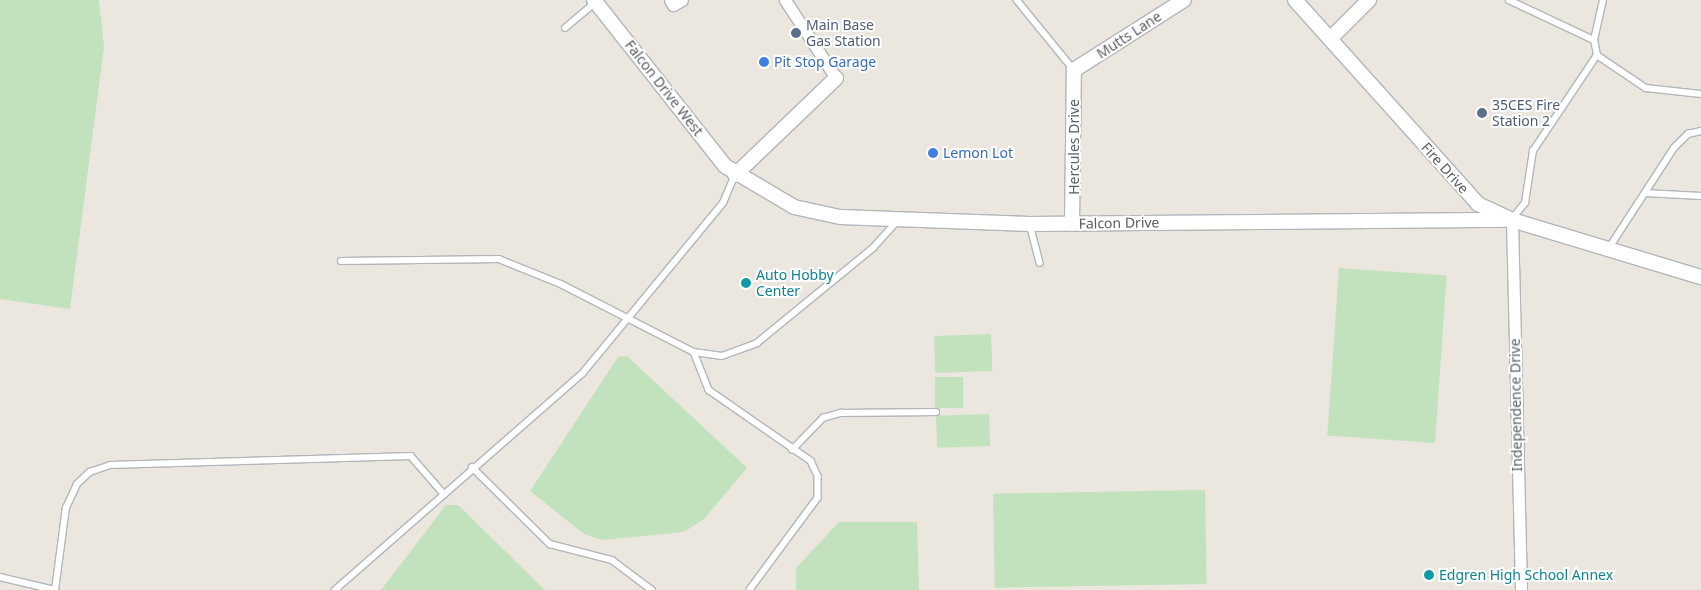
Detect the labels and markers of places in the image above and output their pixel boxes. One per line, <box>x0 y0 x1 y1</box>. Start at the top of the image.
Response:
place label: Main Base Gas Station <box>806 17 881 49</box>
marker: Main Base Gas Station <box>790 27 802 39</box>
place label: Pit Stop Garage <box>774 54 876 70</box>
marker: Pit Stop Garage <box>758 56 770 68</box>
place label: 35CES Fire Station 2 <box>1492 97 1560 130</box>
marker: 35CES Fire Station 2 <box>1476 107 1488 119</box>
place label: Lemon Lot <box>943 145 1013 161</box>
marker: Lemon Lot <box>927 147 939 159</box>
place label: Auto Hobby Center <box>756 267 834 300</box>
marker: Auto Hobby Center <box>740 277 752 289</box>
place label: Edgren High School Annex <box>1439 567 1613 583</box>
marker: Edgren High School Annex <box>1423 569 1435 581</box>

